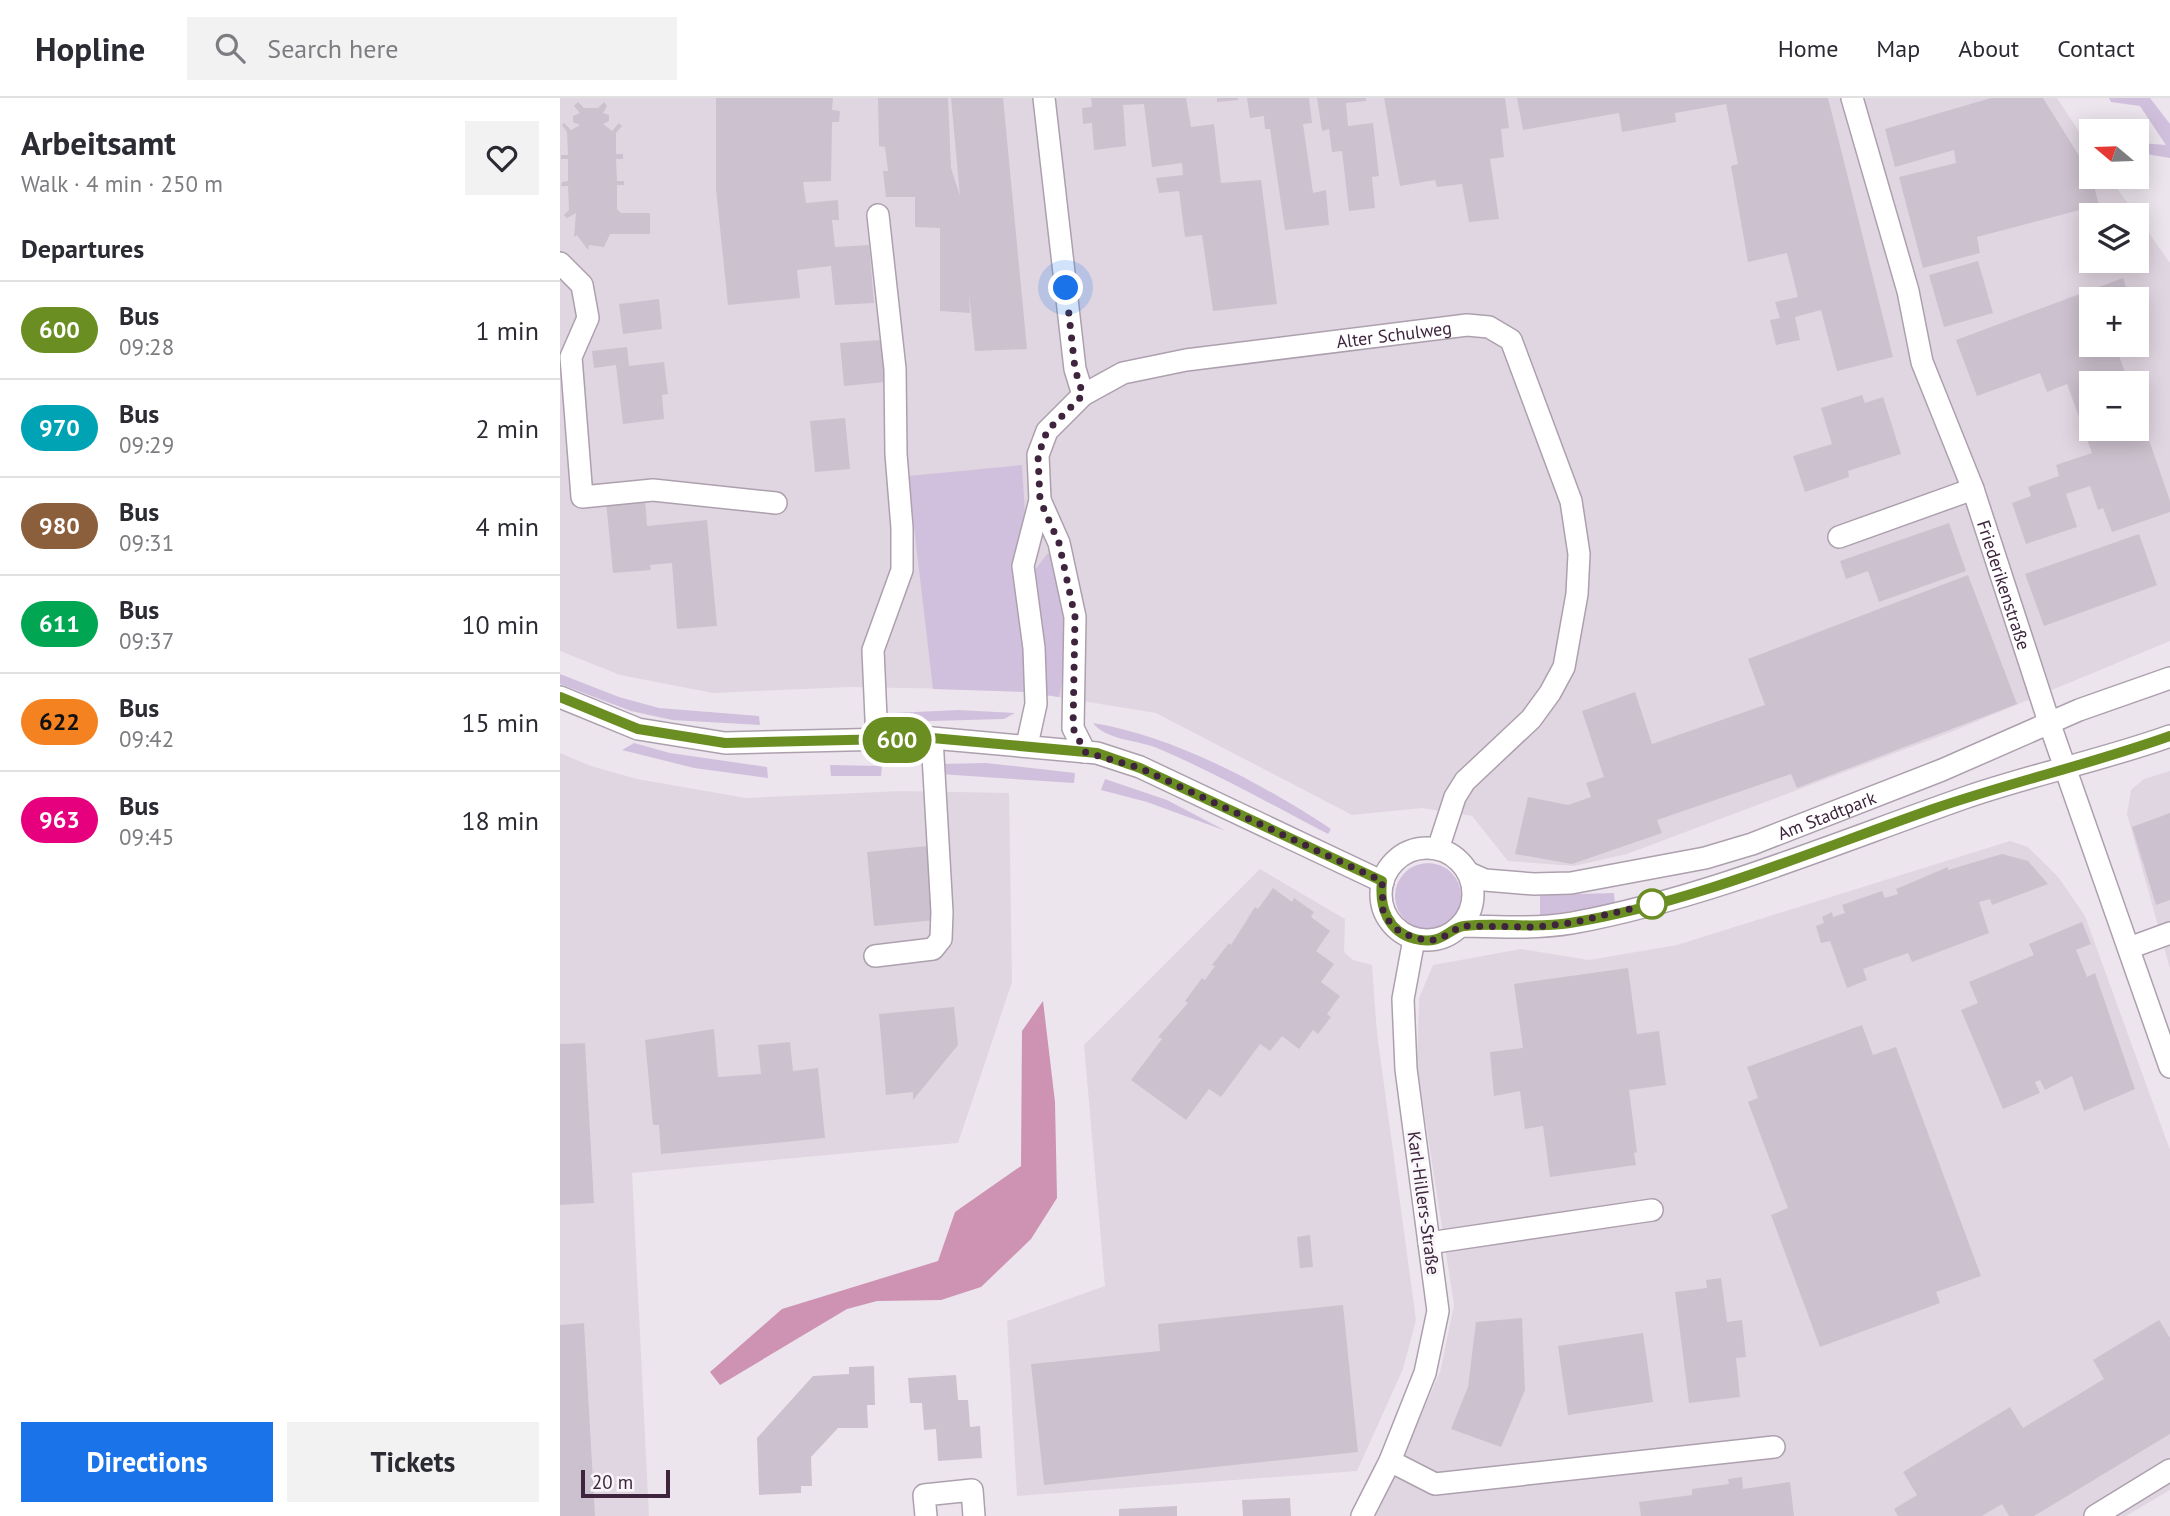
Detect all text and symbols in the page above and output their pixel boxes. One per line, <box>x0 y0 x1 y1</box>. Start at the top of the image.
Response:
search box <box>187 17 677 80</box>
text: Hopline <box>35 27 145 70</box>
icon: search <box>211 29 249 67</box>
text: Search here <box>267 32 398 65</box>
text: Home <box>1778 33 1838 64</box>
text: Map <box>1876 33 1920 64</box>
text: About <box>1958 33 2019 64</box>
text: Contact <box>2057 33 2135 64</box>
north arrow <box>2079 119 2149 189</box>
map controls <box>2079 119 2149 441</box>
text: Arbeitsamt <box>21 121 176 164</box>
button: heart <box>465 121 539 195</box>
text: Walk · 4 min · 250 m <box>21 169 223 198</box>
button: layers <box>2079 203 2149 273</box>
text: Departures <box>21 232 144 265</box>
your location <box>1048 270 1083 305</box>
button: + <box>2079 287 2149 357</box>
text: Bus <box>119 299 159 332</box>
text: 600 <box>39 314 80 345</box>
text: 1 min <box>476 314 539 347</box>
street label: Alter Schulweg <box>1335 316 1453 353</box>
text: 09:28 <box>119 332 174 361</box>
button: − <box>2079 371 2149 441</box>
text: Bus <box>119 397 159 430</box>
text: 970 <box>39 412 80 443</box>
text: 2 min <box>476 412 539 445</box>
text: 09:29 <box>119 430 174 459</box>
text: Bus <box>119 495 159 528</box>
text: 980 <box>39 510 80 541</box>
text: 4 min <box>476 510 539 543</box>
street label: Friederikenstraße <box>1972 517 2036 653</box>
text: 09:31 <box>119 528 174 557</box>
text: Bus <box>119 593 159 626</box>
text: 611 <box>39 608 80 639</box>
text: 10 min <box>461 608 539 641</box>
text: 09:37 <box>119 626 174 655</box>
text: Bus <box>119 691 159 724</box>
text: 622 <box>39 706 80 737</box>
text: 15 min <box>461 706 539 739</box>
line badge: 600 <box>857 717 937 763</box>
text: 09:42 <box>119 724 174 753</box>
text: 600 <box>877 724 917 755</box>
street label: Am Stadtpark <box>1774 785 1879 845</box>
text: Bus <box>119 789 159 822</box>
text: 963 <box>39 804 80 835</box>
text: 18 min <box>461 804 539 837</box>
text: 09:45 <box>119 822 174 851</box>
unlabelled marker <box>1637 889 1667 919</box>
street label: Karl-Hillers-Straße <box>1403 1130 1445 1276</box>
button: Directions <box>21 1422 273 1502</box>
button: Tickets <box>287 1422 539 1502</box>
scale bar <box>581 1467 670 1499</box>
text: 20 m <box>592 1470 633 1494</box>

